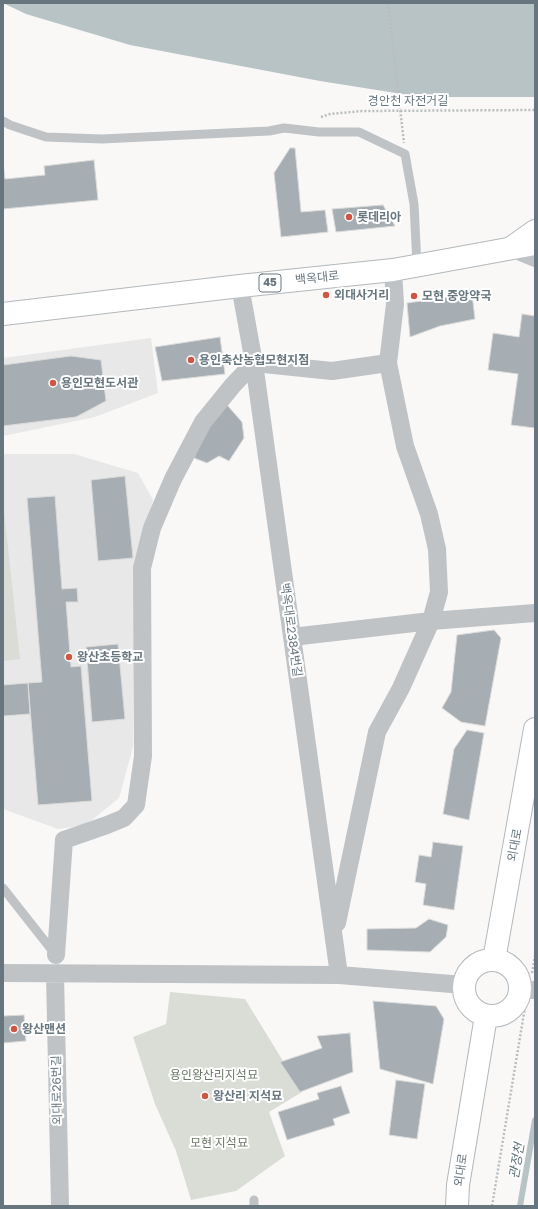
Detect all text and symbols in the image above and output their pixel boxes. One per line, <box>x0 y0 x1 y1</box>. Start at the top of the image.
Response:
street label: 경안천 자전거길 <box>368 94 448 108</box>
place label: 롯데리아 <box>357 210 401 224</box>
marker: 롯데리아 <box>344 212 354 222</box>
street label: 백옥대로 <box>294 269 340 287</box>
road number: 45 <box>259 274 281 292</box>
place label: 외대사거리 <box>334 288 389 302</box>
place label: 모현 중앙약국 <box>422 289 491 303</box>
marker: 외대사거리 <box>321 290 331 300</box>
marker: 모현 중앙약국 <box>409 291 419 301</box>
place label: 용인축산농협모현지점 <box>199 353 309 367</box>
marker: 용인축산농협모현지점 <box>186 355 196 365</box>
place label: 용인모현도서관 <box>61 376 138 390</box>
marker: 용인모현도서관 <box>48 378 58 388</box>
street label: 백옥대로2384번길 <box>277 582 305 678</box>
place label: 왕산초등학교 <box>77 650 143 664</box>
marker: 왕산초등학교 <box>64 652 74 662</box>
street label: 외대로 <box>505 827 525 863</box>
place label: 왕산맨션 <box>22 1022 66 1036</box>
marker: 왕산맨션 <box>9 1024 19 1034</box>
street label: 외대로26번길 <box>49 1055 65 1125</box>
park label: 용인왕산리지석묘 <box>170 1068 258 1082</box>
place label: 왕산리 지석묘 <box>213 1089 282 1103</box>
marker: 왕산리 지석묘 <box>200 1091 210 1101</box>
park label: 모현 지석묘 <box>190 1136 248 1150</box>
water label: 관정천 <box>506 1142 528 1180</box>
street label: 외대로 <box>452 1153 470 1187</box>

